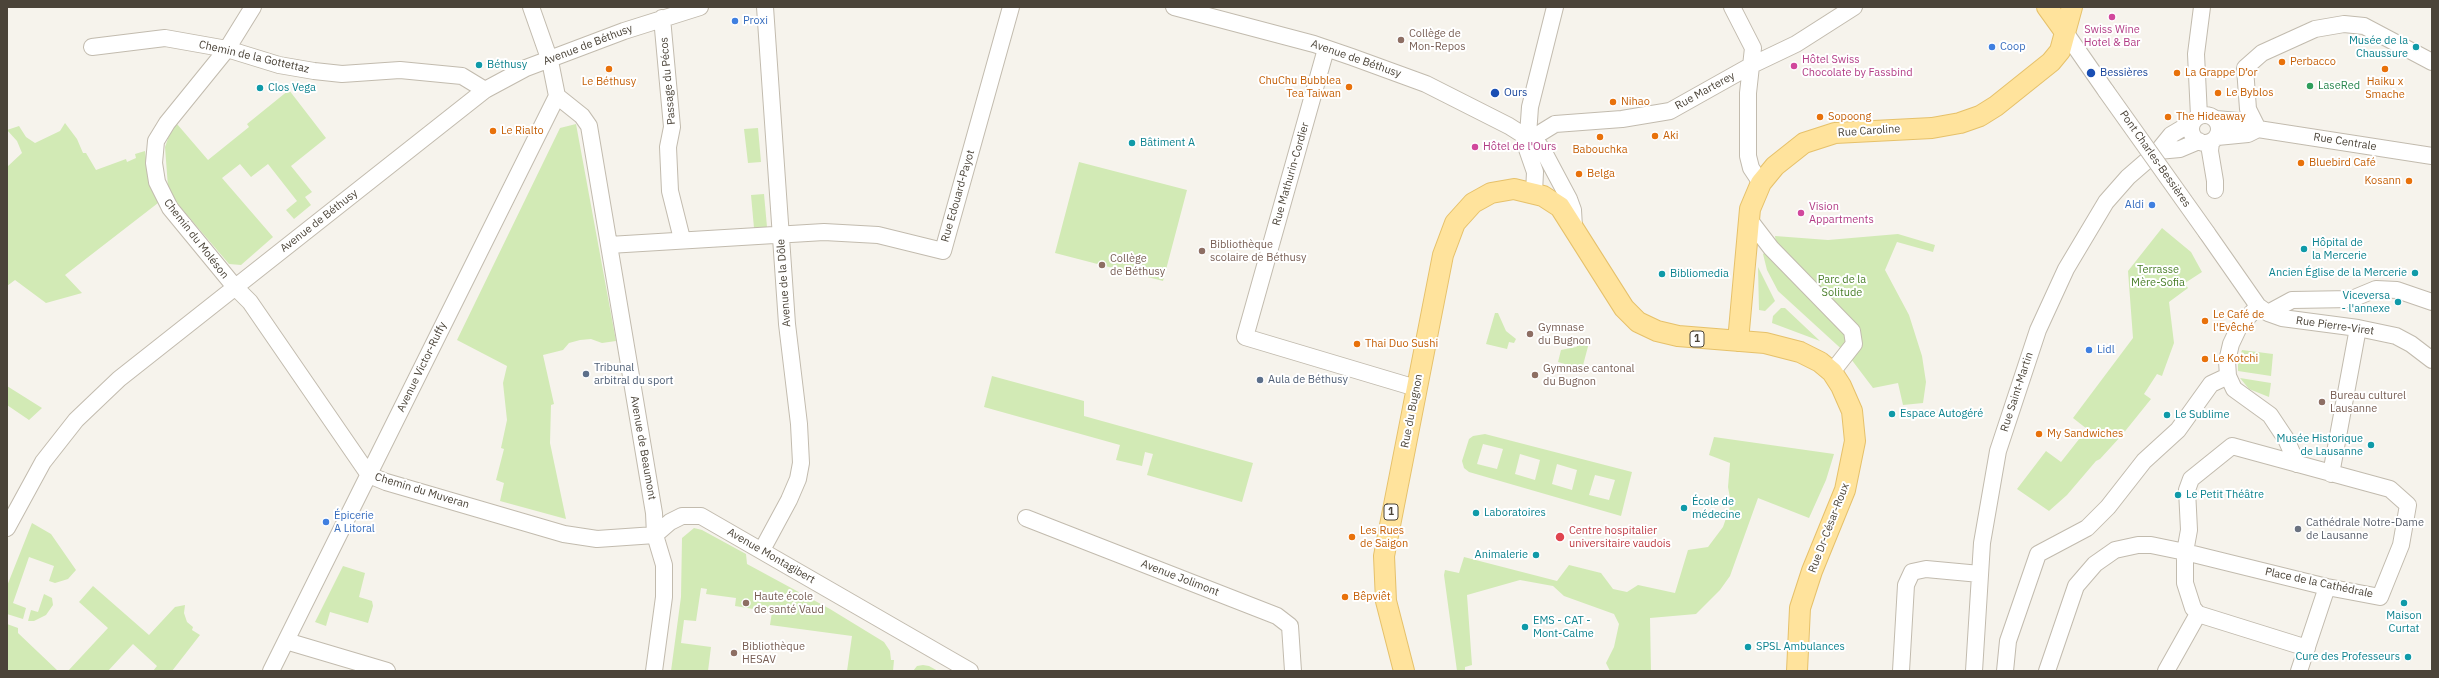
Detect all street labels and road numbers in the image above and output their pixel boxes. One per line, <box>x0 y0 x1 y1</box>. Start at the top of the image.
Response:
street label: Avenue de Béthusy <box>541 22 635 68</box>
street label: Passage du Pécos <box>658 37 678 125</box>
street label: Avenue de Béthusy <box>1309 37 1403 81</box>
street label: Chemin de la Gottettaz <box>198 38 310 76</box>
street label: Rue Marterey <box>1673 69 1737 113</box>
street label: Pont Charles-Bessières <box>2117 108 2193 210</box>
street label: Rue Mathurin-Cordier <box>1270 121 1312 227</box>
street label: Rue Caroline <box>1837 122 1901 140</box>
street label: Rue Centrale <box>2312 130 2378 154</box>
street label: Rue Edouard-Payot <box>938 148 978 244</box>
street label: Avenue de Béthusy <box>278 187 360 255</box>
street label: Chemin du Moléson <box>161 197 231 281</box>
street label: Avenue de la Dôle <box>774 238 794 328</box>
street label: Rue Pierre-Viret <box>2295 314 2375 338</box>
street label: Avenue Victor-Ruffy <box>394 320 450 414</box>
road number: 1 <box>1690 331 1704 347</box>
street label: Rue Saint-Martin <box>1998 351 2036 433</box>
street label: Rue du Bugnon <box>1398 373 1426 449</box>
street label: Avenue de Beaumont <box>627 395 659 501</box>
street label: Chemin du Muveran <box>373 470 471 512</box>
street label: Rue Dr-César-Roux <box>1806 481 1852 575</box>
road number: 1 <box>1384 504 1398 520</box>
street label: Avenue Montagibert <box>725 525 817 587</box>
street label: Avenue Jolimont <box>1139 557 1221 599</box>
street label: Place de la Cathédrale <box>2264 565 2374 601</box>

